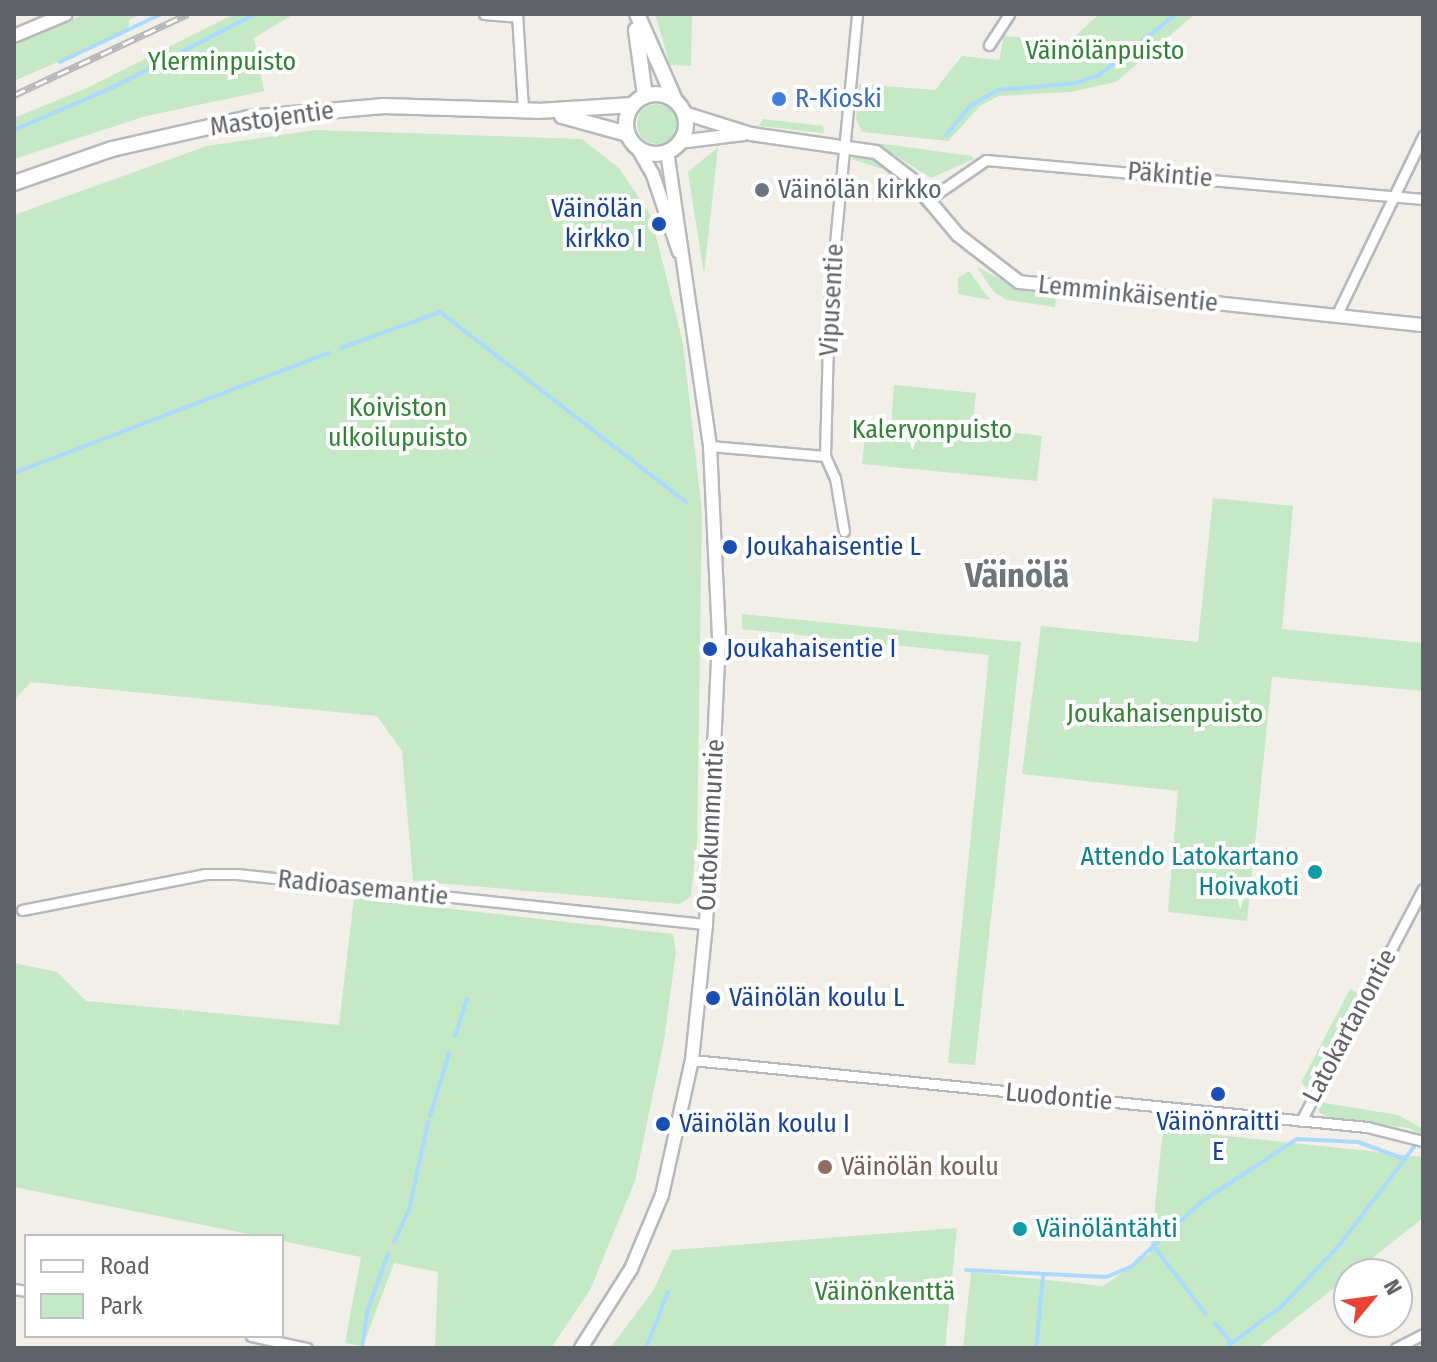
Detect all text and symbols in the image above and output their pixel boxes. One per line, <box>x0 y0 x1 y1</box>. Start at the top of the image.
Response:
park label: Väinölänpuisto <box>1026 35 1184 67</box>
park label: Ylerminpuisto <box>148 46 296 78</box>
place label: R-Kioski <box>795 83 882 115</box>
marker: R-Kioski <box>770 90 788 108</box>
street label: Mastojentie <box>208 95 336 143</box>
street label: Päkintie <box>1126 156 1214 194</box>
place label: Väinölän kirkko <box>778 174 942 206</box>
marker: Väinölän kirkko <box>753 181 771 199</box>
place label: Väinölän kirkko I <box>551 193 643 254</box>
marker: Väinölän kirkko I <box>650 215 668 233</box>
street label: Vipusentie <box>813 243 851 357</box>
street label: Lemminkäisentie <box>1037 269 1219 319</box>
park label: Koiviston ulkoilupuisto <box>328 392 468 454</box>
park label: Kalervonpuisto <box>852 414 1012 446</box>
place label: Joukahaisentie L <box>746 531 921 563</box>
marker: Joukahaisentie L <box>721 538 739 556</box>
district label: Väinölä <box>965 556 1069 596</box>
place label: Joukahaisentie I <box>726 633 896 665</box>
marker: Joukahaisentie I <box>701 640 719 658</box>
park label: Joukahaisenpuisto <box>1067 698 1263 730</box>
street label: Outokummuntie <box>691 738 731 912</box>
place label: Attendo Latokartano Hoivakoti <box>1081 841 1299 902</box>
marker: Attendo Latokartano Hoivakoti <box>1306 863 1324 881</box>
street label: Radioasemantie <box>276 864 450 912</box>
street label: Latokartanontie <box>1296 944 1404 1108</box>
place label: Väinölän koulu L <box>729 982 904 1014</box>
marker: Väinölän koulu L <box>704 989 722 1007</box>
street label: Luodontie <box>1004 1077 1114 1117</box>
marker: Väinönraitti E <box>1209 1085 1227 1103</box>
place label: Väinönraitti E <box>1156 1106 1280 1168</box>
place label: Väinölän koulu I <box>679 1108 850 1140</box>
marker: Väinölän koulu I <box>654 1115 672 1133</box>
place label: Väinölän koulu <box>841 1151 999 1183</box>
marker: Väinölän koulu <box>816 1158 834 1176</box>
place label: Väinöläntähti <box>1036 1213 1178 1245</box>
marker: Väinöläntähti <box>1011 1220 1029 1238</box>
legend <box>24 1234 284 1338</box>
text: Road <box>100 1252 150 1280</box>
north arrow <box>1333 1258 1413 1338</box>
text: N <box>1378 1275 1408 1299</box>
park label: Väinönkenttä <box>815 1276 955 1308</box>
text: Park <box>100 1292 143 1320</box>

